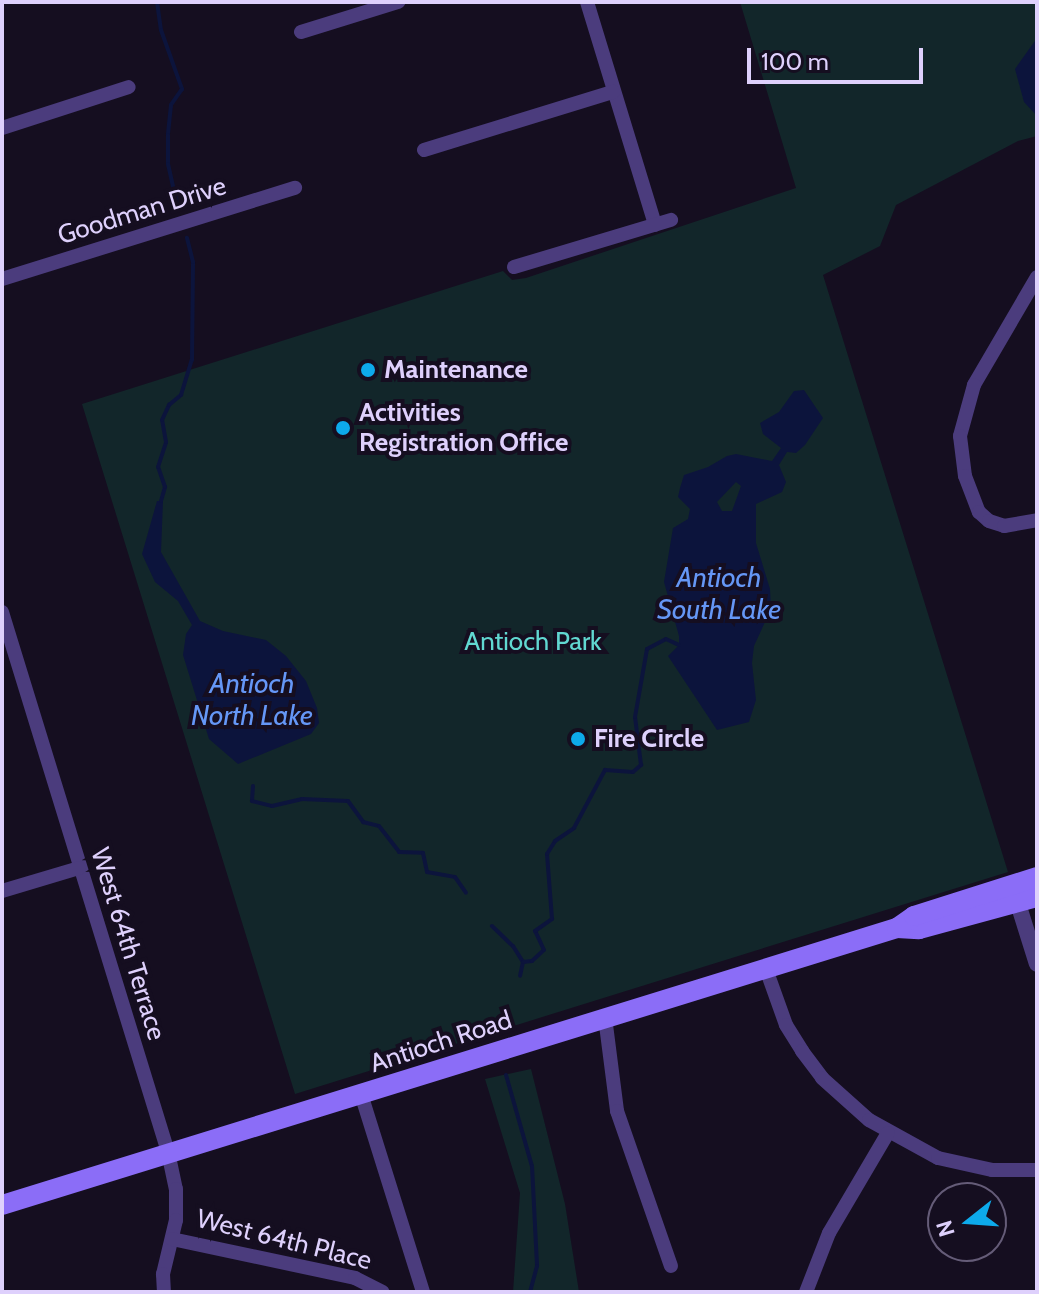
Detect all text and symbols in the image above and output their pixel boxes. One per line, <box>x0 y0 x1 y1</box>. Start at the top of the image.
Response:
scale bar <box>751 32 927 82</box>
text: 100 m <box>761 47 829 76</box>
street label: Goodman Drive <box>54 171 230 251</box>
place label: Maintenance <box>384 354 528 386</box>
marker: Maintenance <box>359 361 377 379</box>
place label: Activities Registration Office <box>359 397 568 458</box>
marker: Activities Registration Office <box>334 419 352 437</box>
water label: Antioch South Lake <box>657 560 781 626</box>
park label: Antioch Park <box>464 626 602 658</box>
water label: Antioch North Lake <box>191 666 313 732</box>
place label: Fire Circle <box>594 723 704 755</box>
marker: Fire Circle <box>569 730 587 748</box>
street label: West 64th Terrace <box>84 844 172 1044</box>
street label: Antioch Road <box>366 1004 516 1080</box>
north arrow <box>927 1182 1007 1262</box>
street label: West 64th Place <box>193 1203 375 1277</box>
text: N <box>930 1217 961 1240</box>

